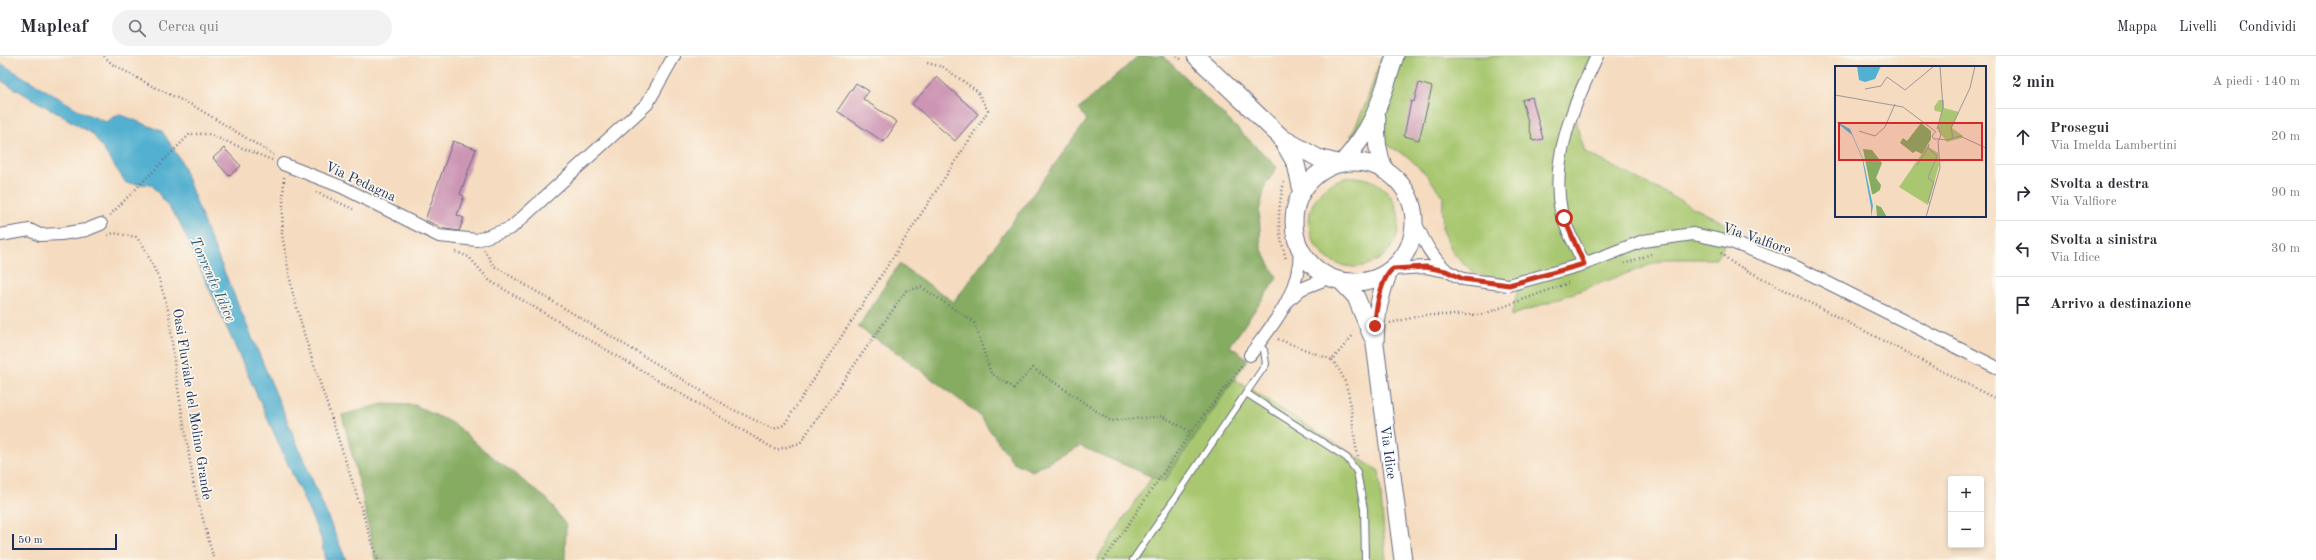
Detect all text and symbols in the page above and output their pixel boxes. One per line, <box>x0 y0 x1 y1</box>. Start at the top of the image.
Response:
search box <box>112 10 392 46</box>
icon: search <box>126 17 148 39</box>
text: Mapleaf <box>20 18 88 37</box>
text: Cerca qui <box>158 20 219 35</box>
text: Mappa <box>2117 20 2157 34</box>
text: Livelli <box>2179 20 2217 34</box>
text: Condividi <box>2239 20 2296 34</box>
inset map <box>1835 66 1986 217</box>
text: 2 min <box>2012 74 2055 91</box>
text: A piedi · 140 m <box>2212 75 2300 88</box>
text: Prosegui <box>2050 121 2109 136</box>
icon: ahead <box>2012 126 2034 148</box>
text: 20 m <box>2271 130 2300 143</box>
text: Via Imelda Lambertini <box>2050 139 2177 152</box>
street label: Via Pedagna <box>323 159 398 204</box>
text: Svolta a destra <box>2050 177 2149 192</box>
icon: right <box>2012 182 2034 204</box>
text: 90 m <box>2271 186 2300 199</box>
text: Via Valfiore <box>2050 195 2117 208</box>
route start <box>1555 209 1573 227</box>
street label: Via Valfiore <box>1720 221 1793 257</box>
text: Svolta a sinistra <box>2050 233 2157 248</box>
water label: Torrente Idice <box>186 235 237 324</box>
icon: left <box>2012 238 2034 260</box>
text: 30 m <box>2271 242 2300 255</box>
text: Via Idice <box>2050 251 2100 264</box>
icon: arrive <box>2012 294 2034 316</box>
text: Arrivo a destinazione <box>2050 297 2191 312</box>
street label: Oasi Fluviale del Molino Grande <box>170 307 214 501</box>
route end <box>1366 317 1384 335</box>
street label: Via Idice <box>1378 425 1398 480</box>
map controls <box>1948 476 1984 548</box>
button: + <box>1948 476 1984 512</box>
button: − <box>1948 512 1984 548</box>
scale bar <box>12 532 117 551</box>
text: 50 m <box>18 535 43 546</box>

